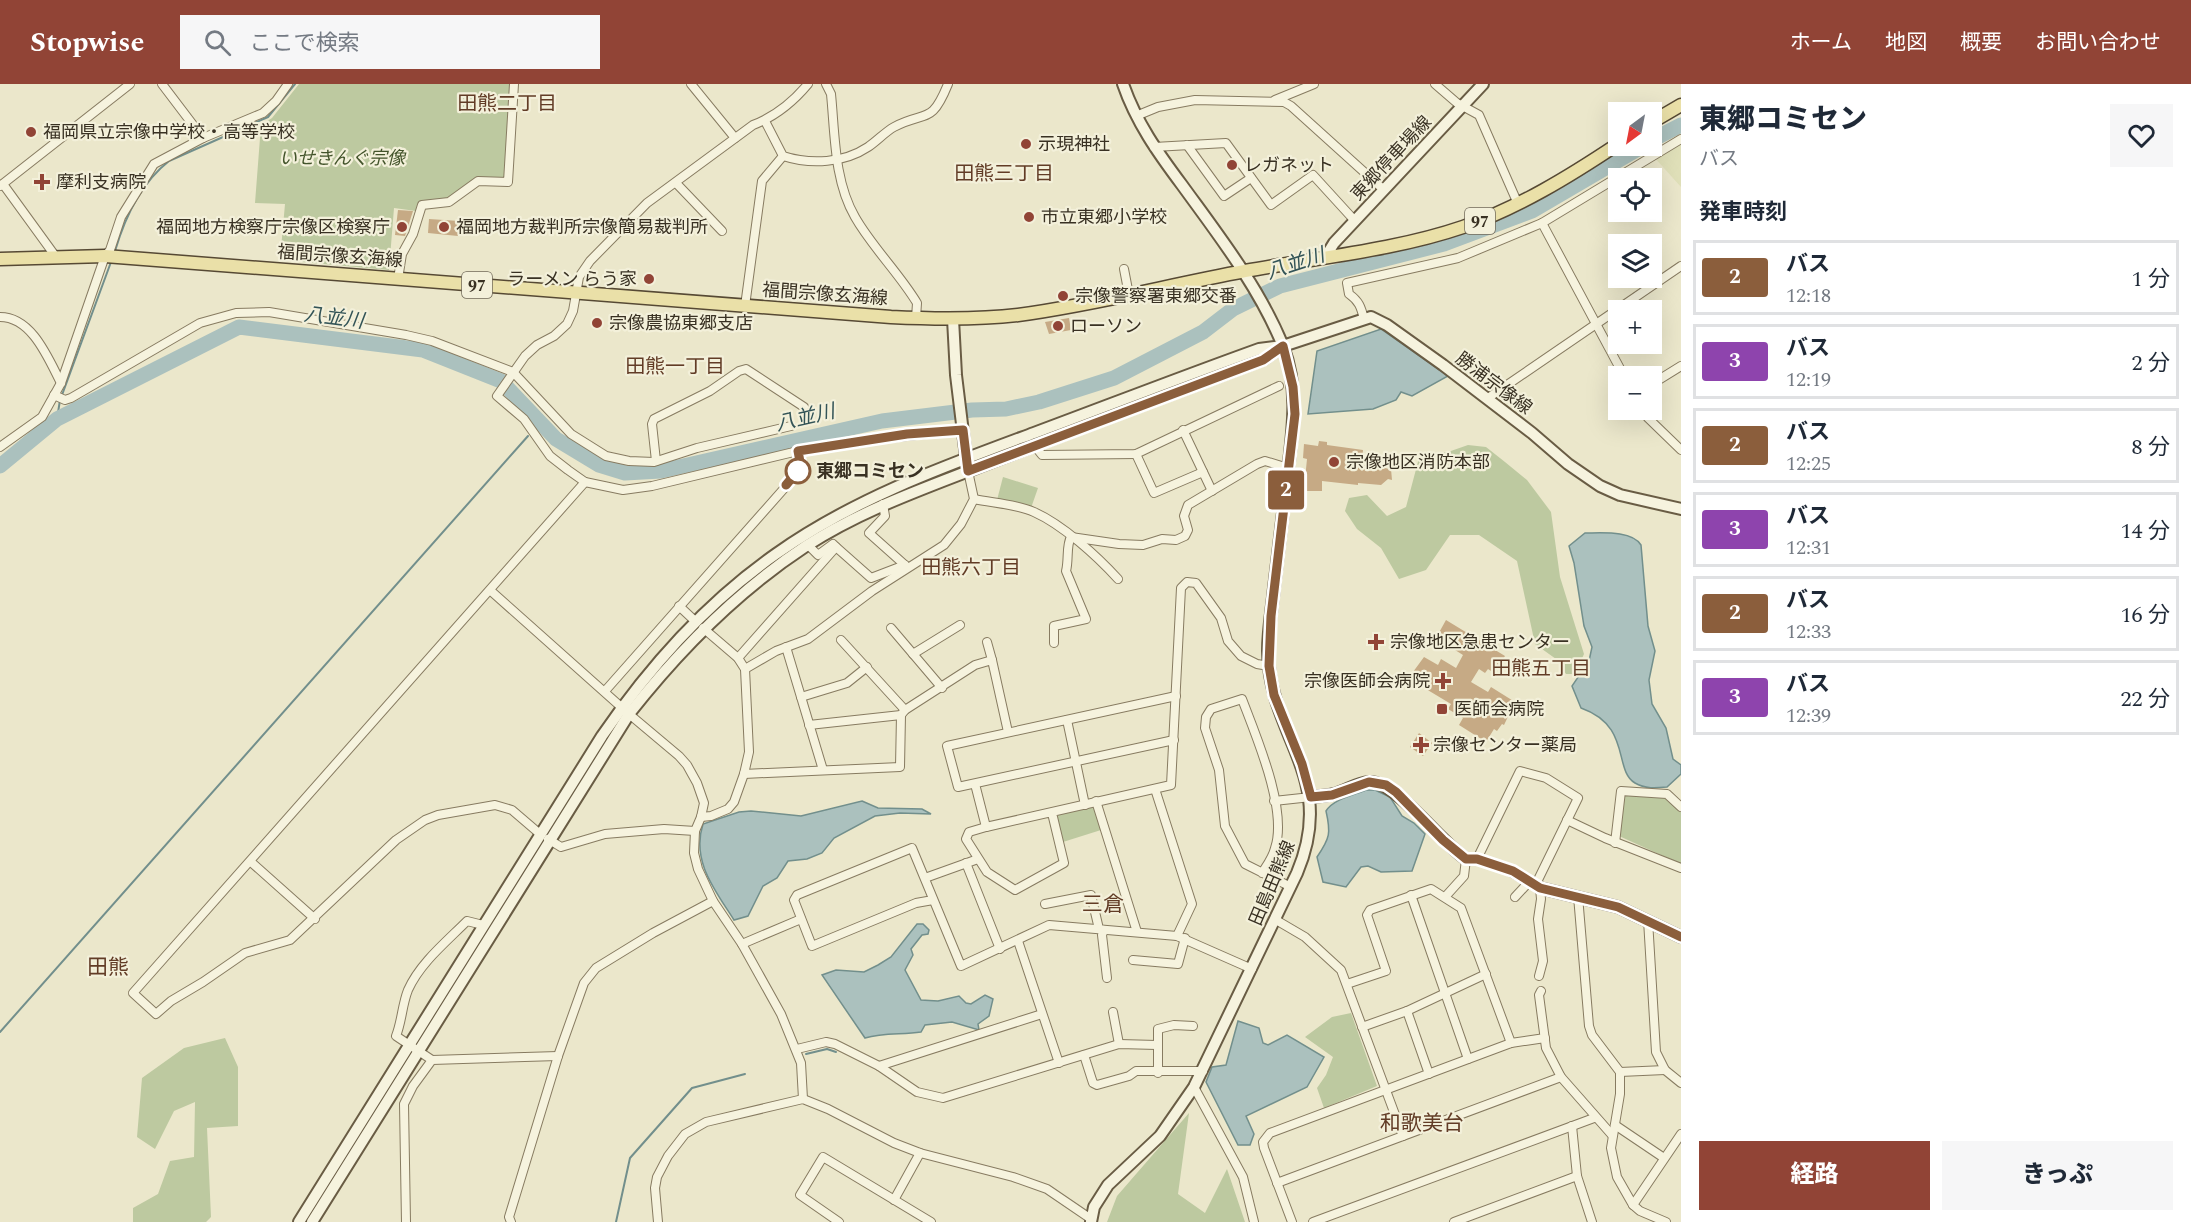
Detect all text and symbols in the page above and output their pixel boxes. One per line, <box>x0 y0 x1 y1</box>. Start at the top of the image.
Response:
search box <box>180 15 600 69</box>
text: Stopwise <box>30 21 144 64</box>
icon: search <box>201 26 234 59</box>
text: ここで検索 <box>249 27 359 60</box>
text: ホーム <box>1790 27 1852 59</box>
text: 地図 <box>1885 27 1927 59</box>
text: 概要 <box>1960 27 2002 59</box>
text: お問い合わせ <box>2035 27 2161 59</box>
district label: 田熊二丁目 <box>457 89 557 119</box>
text: 東郷コミセン <box>1699 98 1867 141</box>
north arrow <box>1608 102 1662 156</box>
map controls <box>1608 102 1662 420</box>
button: heart <box>2110 104 2173 167</box>
street label: 東郷停車場線 <box>1345 110 1438 207</box>
place label: 福岡県立宗像中学校・高等学校 <box>43 119 295 146</box>
marker: 福岡県立宗像中学校・高等学校 <box>24 125 38 139</box>
place label: 示現神社 <box>1038 131 1110 158</box>
marker: 示現神社 <box>1019 137 1033 151</box>
text: バス <box>1699 144 1739 174</box>
park label: いせきんぐ宗像 <box>279 145 407 172</box>
place label: レガネット <box>1244 152 1334 179</box>
marker: レガネット <box>1225 158 1239 172</box>
district label: 田熊三丁目 <box>954 159 1054 189</box>
button: locate <box>1608 168 1662 222</box>
place label: 摩利支病院 <box>56 169 146 196</box>
marker: 摩利支病院 <box>33 173 51 191</box>
text: 発車時刻 <box>1699 196 1787 229</box>
place label: 市立東郷小学校 <box>1041 204 1167 231</box>
road number: 97 <box>1465 208 1495 234</box>
marker: 市立東郷小学校 <box>1022 210 1036 224</box>
place label: 福岡地方検察庁宗像区検察庁 <box>156 214 390 241</box>
place label: 福岡地方裁判所宗像簡易裁判所 <box>456 214 708 241</box>
marker: 福岡地方検察庁宗像区検察庁 <box>395 220 409 234</box>
marker: 福岡地方裁判所宗像簡易裁判所 <box>437 220 451 234</box>
button: layers <box>1608 234 1662 288</box>
street label: 福間宗像玄海線 <box>276 239 404 274</box>
water label: 八並川 <box>1262 240 1330 287</box>
text: バス <box>1786 248 1830 281</box>
text: 2 <box>1729 261 1741 293</box>
text: 1 分 <box>2131 263 2170 296</box>
place label: ラーメン らう家 <box>507 266 637 293</box>
road number: 97 <box>462 272 492 298</box>
marker: ラーメン らう家 <box>642 272 656 286</box>
street label: 福間宗像玄海線 <box>761 277 889 312</box>
text: 12:18 <box>1786 281 1831 311</box>
place label: 宗像警察署東郷交番 <box>1075 283 1237 310</box>
marker: 宗像警察署東郷交番 <box>1056 289 1070 303</box>
water label: 八並川 <box>302 299 367 337</box>
button: + <box>1608 300 1662 354</box>
place label: 宗像農協東郷支店 <box>609 310 753 337</box>
place label: ローソン <box>1070 313 1142 340</box>
marker: 宗像農協東郷支店 <box>590 316 604 330</box>
marker: ローソン <box>1051 319 1065 333</box>
text: バス <box>1786 332 1830 365</box>
text: 3 <box>1729 345 1741 377</box>
street label: 勝浦宗像線 <box>1450 346 1538 421</box>
text: 2 分 <box>2131 347 2170 380</box>
district label: 田熊一丁目 <box>625 352 725 382</box>
text: 12:19 <box>1786 365 1831 395</box>
button: − <box>1608 366 1662 420</box>
water label: 八並川 <box>773 396 840 439</box>
text: バス <box>1786 416 1830 449</box>
text: 2 <box>1729 429 1741 461</box>
text: 8 分 <box>2131 431 2170 464</box>
place label: 宗像地区消防本部 <box>1346 449 1490 476</box>
text: 12:25 <box>1786 449 1831 479</box>
marker: 宗像地区消防本部 <box>1327 455 1341 469</box>
marker: 東郷コミセン <box>785 458 811 484</box>
place label: 東郷コミセン <box>816 458 924 485</box>
line badge: 2 <box>1266 470 1306 510</box>
text: 2 <box>1280 474 1292 506</box>
text: バス <box>1786 500 1830 533</box>
text: 3 <box>1729 513 1741 545</box>
text: 14 分 <box>2120 515 2170 548</box>
text: 12:31 <box>1786 533 1831 563</box>
district label: 田熊六丁目 <box>921 553 1021 583</box>
text: バス <box>1786 584 1830 617</box>
text: 2 <box>1729 597 1741 629</box>
text: 16 分 <box>2120 599 2170 632</box>
text: 12:33 <box>1786 617 1831 647</box>
place label: 宗像地区急患センター <box>1390 629 1570 656</box>
marker: 宗像地区急患センター <box>1367 633 1385 651</box>
district label: 田熊五丁目 <box>1491 654 1591 684</box>
place label: 宗像医師会病院 <box>1304 668 1430 695</box>
text: バス <box>1786 668 1830 701</box>
marker: 宗像医師会病院 <box>1434 672 1452 690</box>
text: 3 <box>1729 681 1741 713</box>
text: 22 分 <box>2120 683 2170 716</box>
place label: 医師会病院 <box>1454 696 1544 723</box>
text: 12:39 <box>1786 701 1831 731</box>
marker: 医師会病院 <box>1435 702 1449 716</box>
place label: 宗像センター薬局 <box>1433 732 1577 759</box>
marker: 宗像センター薬局 <box>1414 738 1428 752</box>
street label: 田島田熊線 <box>1242 836 1302 930</box>
district label: 三倉 <box>1082 889 1124 921</box>
district label: 田熊 <box>87 952 129 984</box>
district label: 和歌美台 <box>1380 1108 1464 1140</box>
button: 経路 <box>1699 1141 1930 1210</box>
button: きっぷ <box>1942 1141 2173 1210</box>

